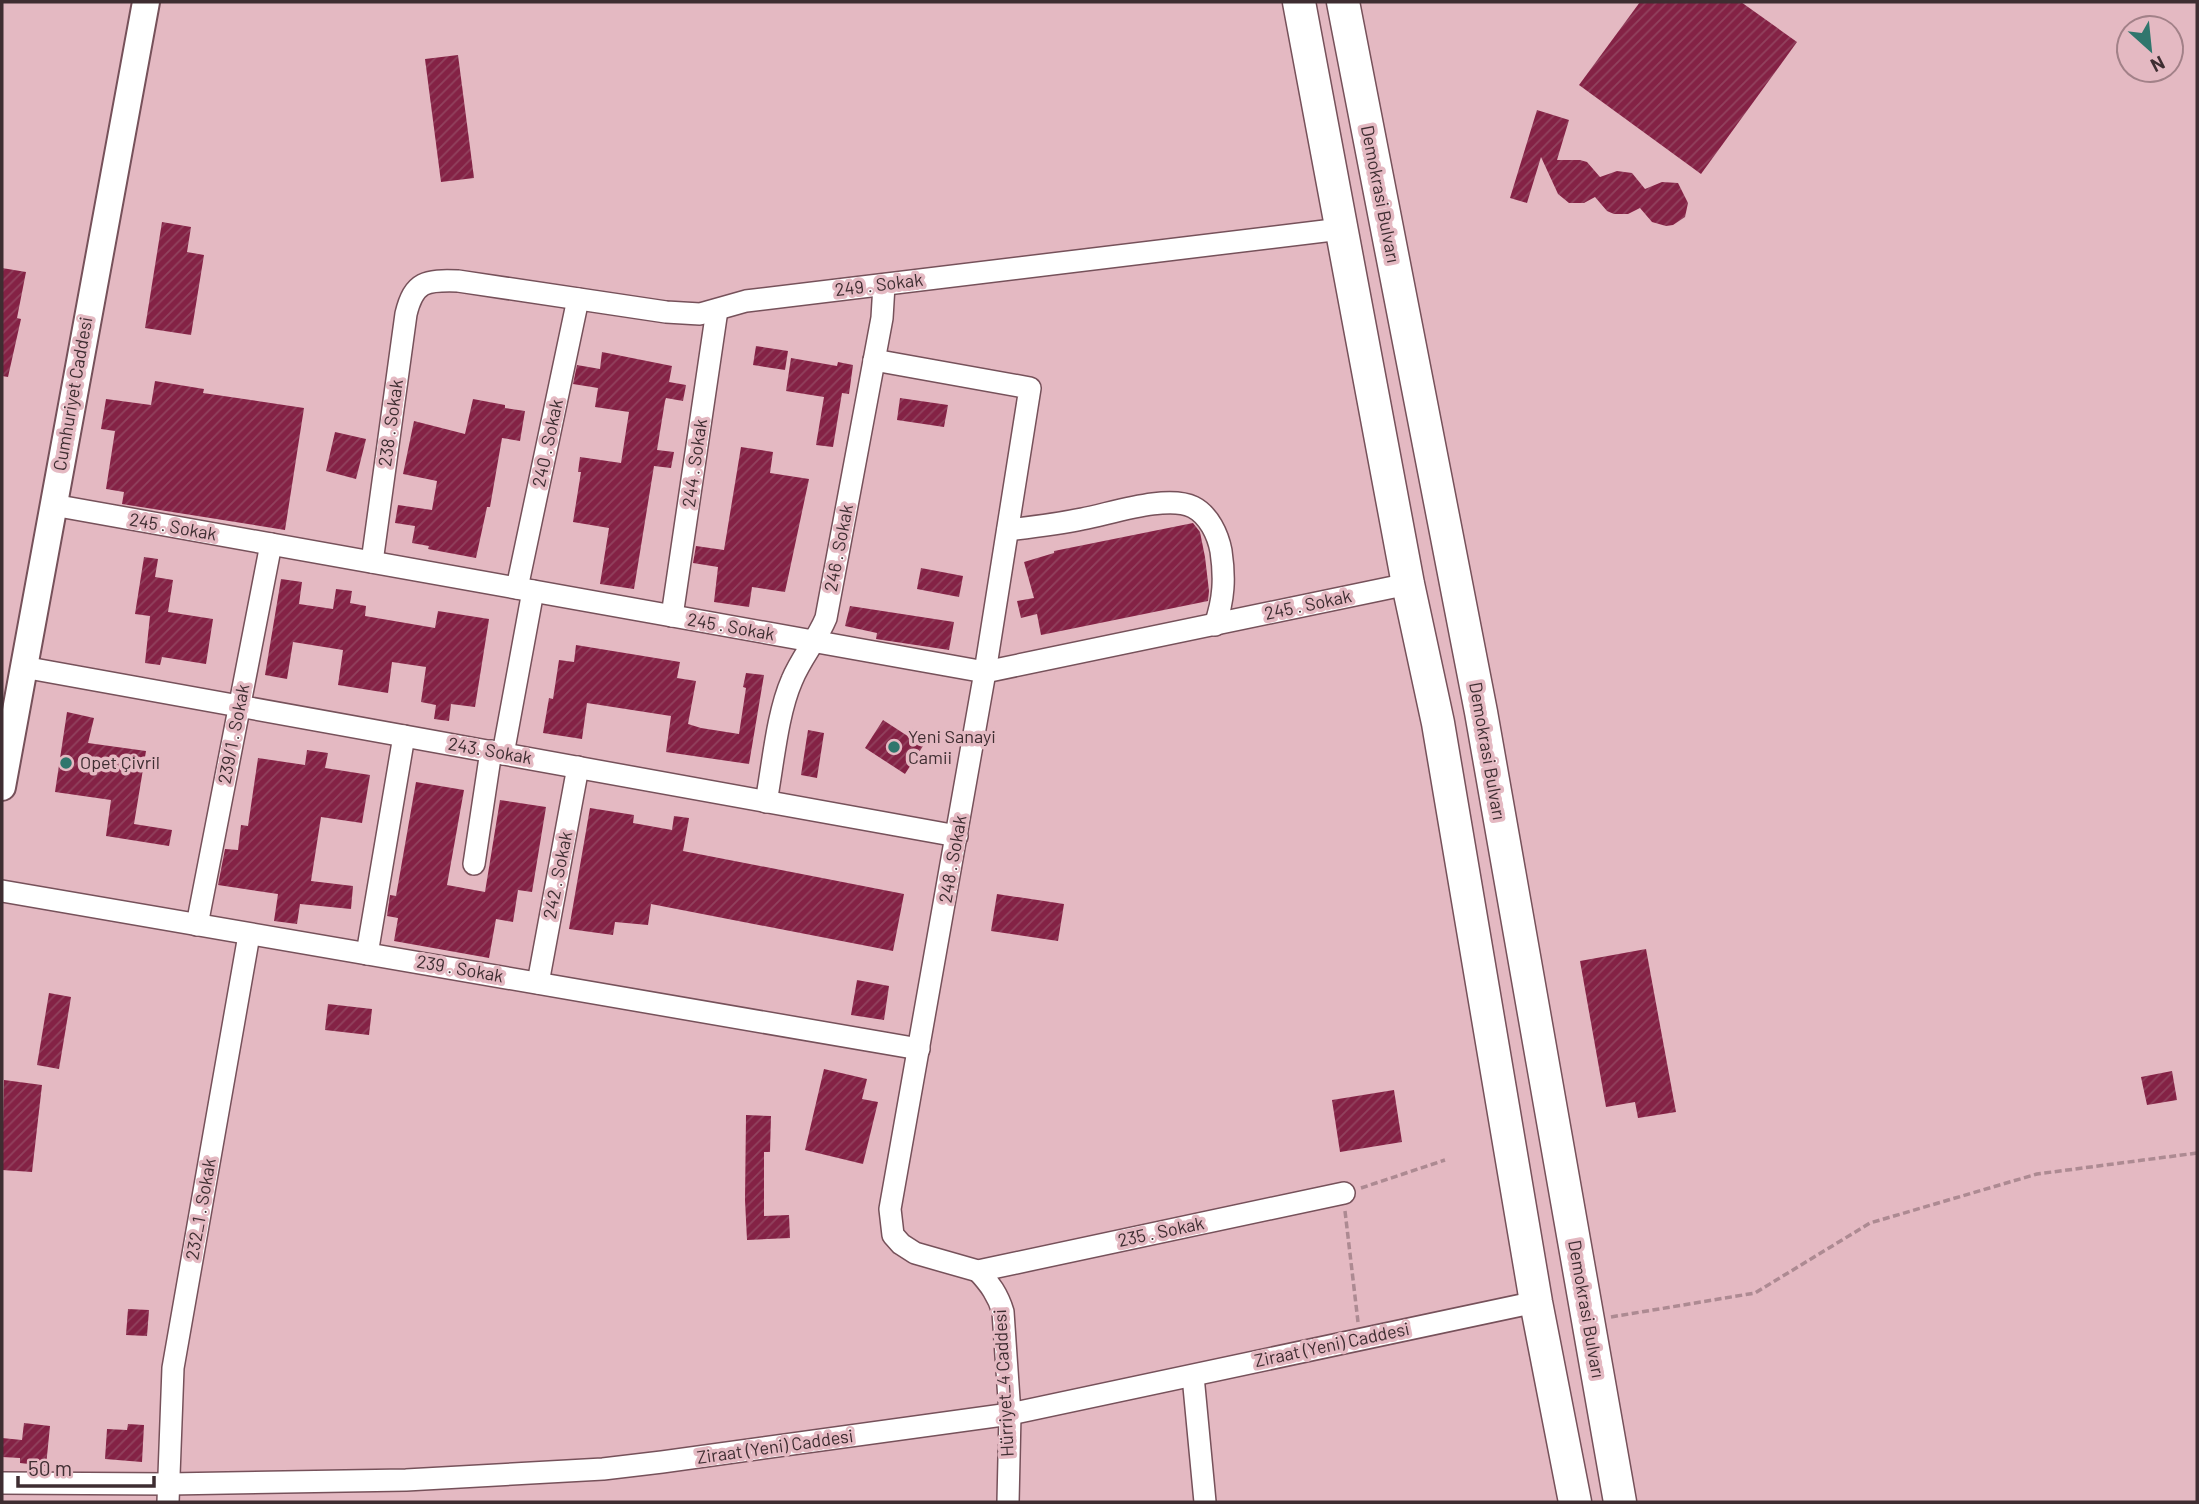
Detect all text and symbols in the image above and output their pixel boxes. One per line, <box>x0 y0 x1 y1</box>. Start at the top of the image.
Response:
north arrow <box>2115 14 2185 84</box>
text: N <box>2147 51 2169 78</box>
street label: Demokrasi Bulvarı <box>1357 123 1405 264</box>
street label: 249 . Sokak <box>834 268 924 300</box>
street label: Cumhuriyet Caddesi <box>48 315 96 472</box>
street label: 238 . Sokak <box>373 378 407 468</box>
street label: 240 . Sokak <box>527 397 567 489</box>
street label: 244 . Sokak <box>677 417 711 509</box>
street label: 246 . Sokak <box>819 502 857 593</box>
street label: 245 . Sokak <box>128 508 219 545</box>
street label: 245 . Sokak <box>1262 584 1353 624</box>
street label: 245 . Sokak <box>686 608 777 645</box>
street label: Demokrasi Bulvarı <box>1465 680 1511 821</box>
street label: 239/1 . Sokak <box>213 682 253 786</box>
place label: Yeni Sanayi Camii <box>908 725 996 768</box>
street label: 243. Sokak <box>446 732 534 768</box>
marker: Yeni Sanayi Camii <box>886 739 902 755</box>
place label: Opet Çivril <box>80 751 160 773</box>
marker: Opet Çivril <box>58 755 74 771</box>
street label: 248 . Sokak <box>933 813 971 904</box>
street label: 242 . Sokak <box>538 829 576 920</box>
street label: 239 . Sokak <box>415 950 505 986</box>
street label: 232_1 . Sokak <box>180 1156 220 1261</box>
street label: 235 . Sokak <box>1116 1211 1206 1251</box>
street label: Demokrasi Bulvarı <box>1564 1238 1610 1379</box>
street label: Hürriyet_4 Caddesi <box>988 1309 1018 1457</box>
street label: Ziraat (Yeni) Caddesi <box>1252 1317 1411 1371</box>
street label: Ziraat (Yeni) Caddesi <box>695 1424 855 1468</box>
scale bar <box>18 1444 154 1488</box>
text: 50 m <box>28 1455 72 1480</box>

